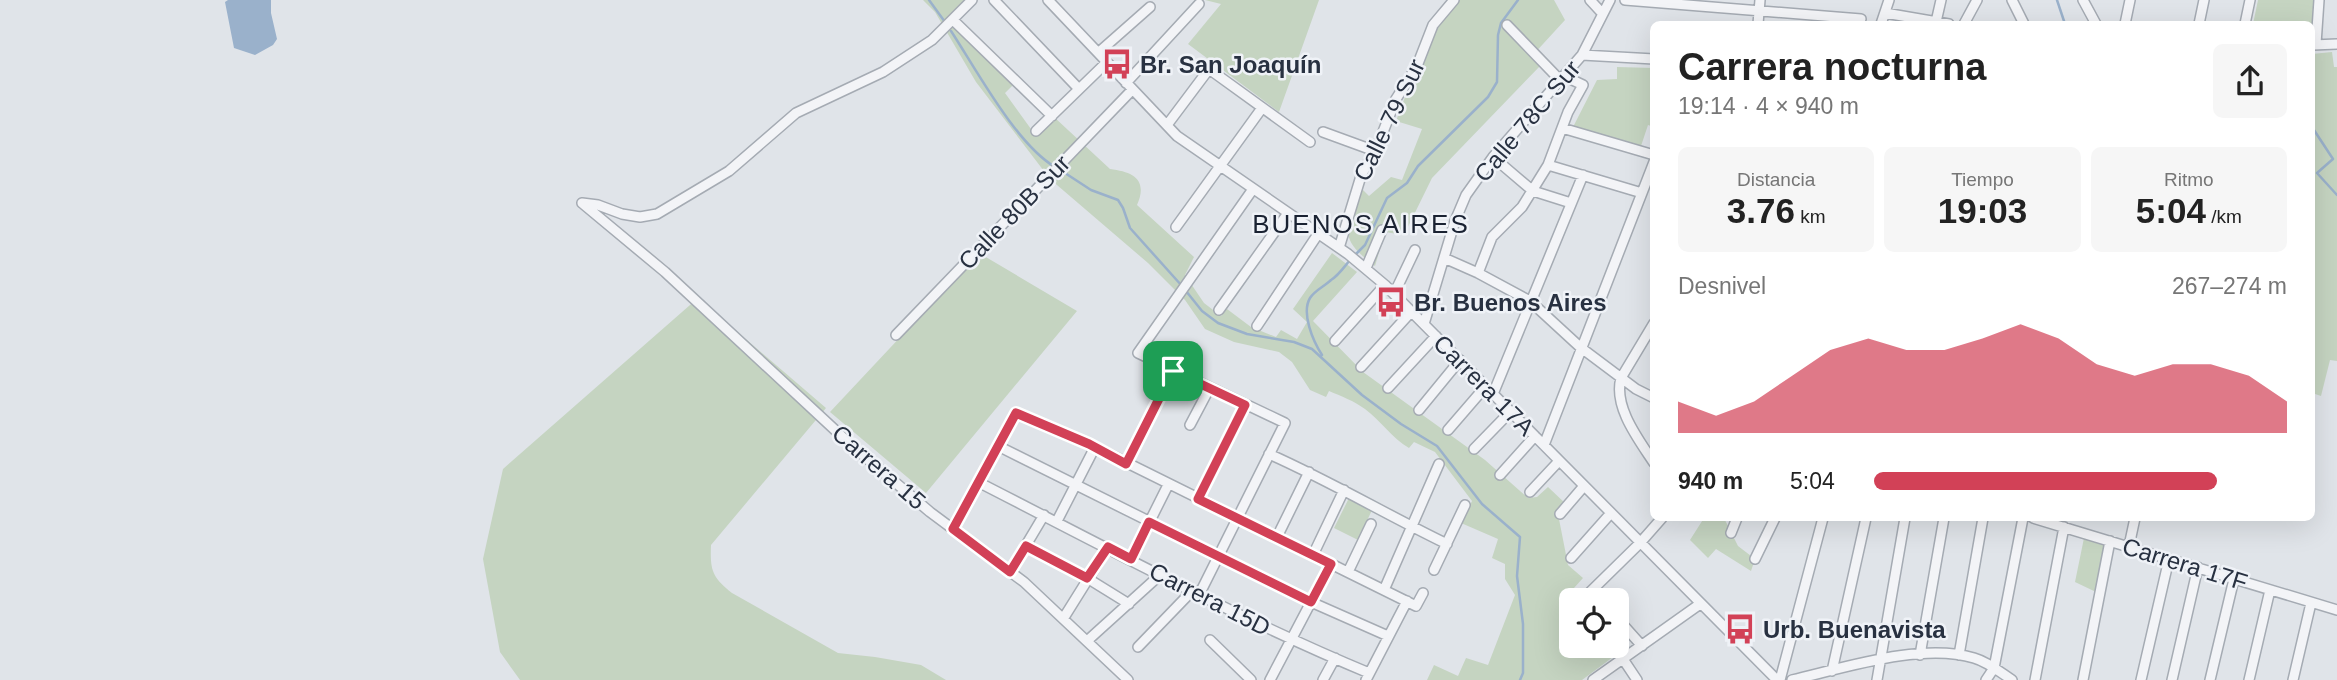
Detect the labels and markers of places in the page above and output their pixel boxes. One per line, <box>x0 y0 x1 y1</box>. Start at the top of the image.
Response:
bus stop icon: Br. San Joaquín <box>1100 47 1134 81</box>
place label: Br. San Joaquín <box>1140 51 1321 78</box>
bus stop icon: Br. Buenos Aires <box>1374 285 1408 319</box>
place label: Br. Buenos Aires <box>1414 289 1607 316</box>
pin <box>1143 341 1203 401</box>
bus stop icon: Urb. Buenavista <box>1723 612 1757 646</box>
place label: Urb. Buenavista <box>1763 616 1946 643</box>

